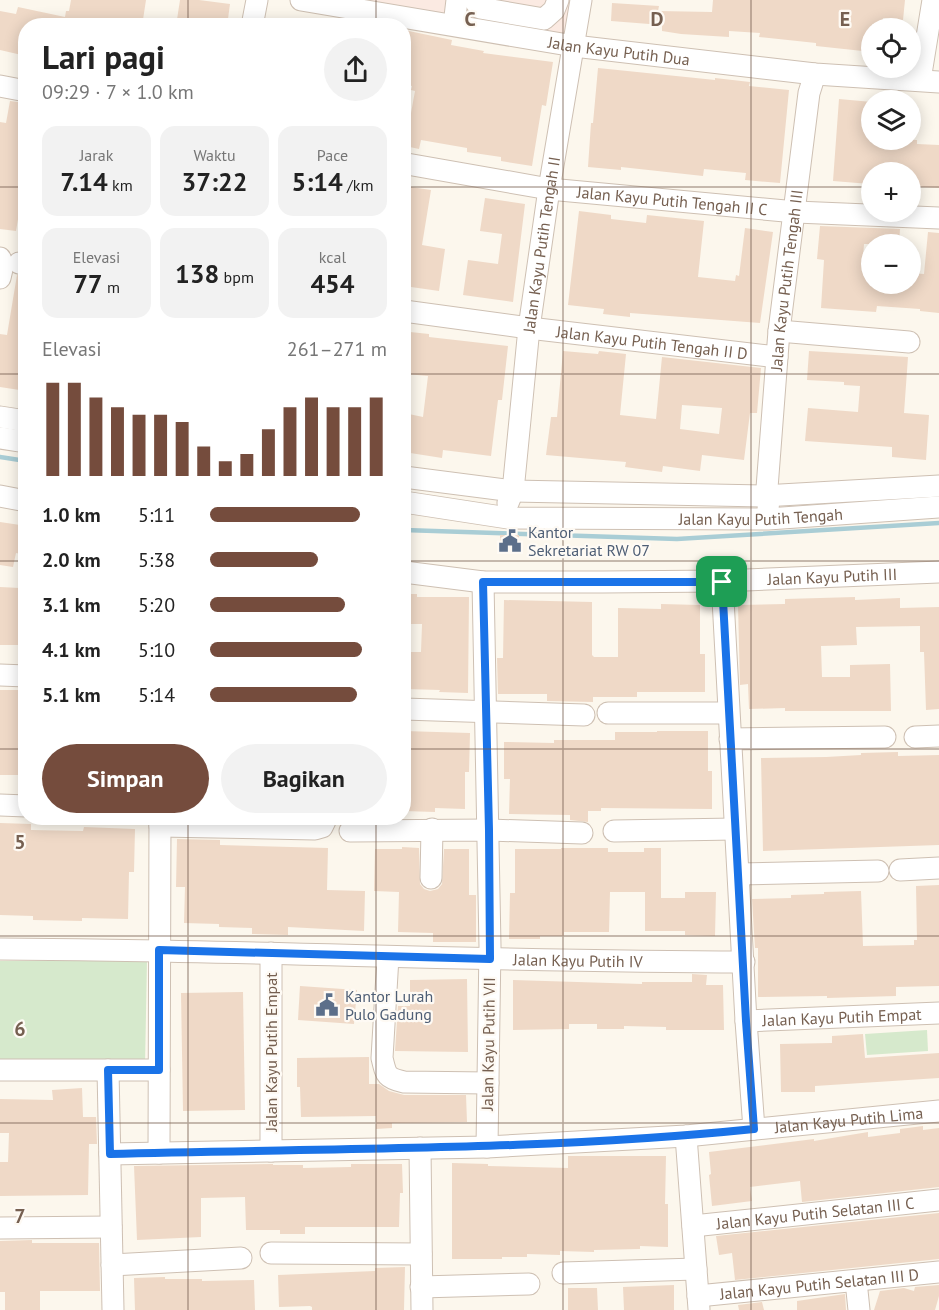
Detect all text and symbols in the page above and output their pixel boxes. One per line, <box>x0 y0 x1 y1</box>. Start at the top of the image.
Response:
text: C <box>464 6 476 32</box>
text: D <box>651 6 664 32</box>
text: E <box>840 6 850 32</box>
map controls <box>861 18 921 294</box>
button: locate <box>861 18 921 78</box>
street label: Jalan Kayu Putih Dua <box>546 32 691 69</box>
text: Lari pagi <box>42 35 165 78</box>
button: share <box>324 38 387 101</box>
text: 09:29 · 7 × 1.0 km <box>42 79 194 105</box>
button: layers <box>861 90 921 150</box>
text: Jarak <box>80 145 113 165</box>
text: Waktu <box>193 145 236 165</box>
text: Pace <box>317 145 348 165</box>
street label: Jalan Kayu Putih Tengah II <box>518 155 564 335</box>
button: + <box>861 162 921 222</box>
text: 7.14 <box>60 165 108 198</box>
text: 37:22 <box>182 165 247 198</box>
text: 5:14 <box>292 165 343 198</box>
text: km <box>108 175 133 195</box>
text: /km <box>343 175 373 195</box>
street label: Jalan Kayu Putih Tengah II C <box>575 182 768 219</box>
street label: Jalan Kayu Putih Tengah III <box>766 188 807 373</box>
button: − <box>861 234 921 294</box>
text: Elevasi <box>73 247 120 267</box>
text: kcal <box>319 247 346 267</box>
text: 138 <box>175 257 219 290</box>
text: 77 <box>73 267 103 300</box>
text: bpm <box>219 267 254 287</box>
text: 454 <box>310 267 355 300</box>
text: m <box>103 277 120 297</box>
street label: Jalan Kayu Putih Tengah II D <box>554 321 749 364</box>
text: Elevasi <box>42 336 102 362</box>
text: 261–271 m <box>287 336 387 362</box>
text: 1.0 km <box>42 502 101 528</box>
text: 5:11 <box>138 502 175 528</box>
street label: Jalan Kayu Putih Tengah <box>678 504 843 529</box>
place label: Kantor Sekretariat RW 07 <box>528 522 650 560</box>
public building icon: Kantor Sekretariat RW 07 <box>497 528 523 554</box>
text: 2.0 km <box>42 547 101 573</box>
text: 5:38 <box>138 547 175 573</box>
pin <box>696 556 747 607</box>
street label: Jalan Kayu Putih III <box>766 564 897 589</box>
icon: arrive <box>705 565 738 598</box>
text: 3.1 km <box>42 592 101 618</box>
text: 5:20 <box>138 592 175 618</box>
text: 4.1 km <box>42 637 101 663</box>
text: 5:10 <box>138 637 175 663</box>
text: 5.1 km <box>42 682 101 708</box>
text: 5:14 <box>138 682 175 708</box>
button: Simpan <box>42 744 209 813</box>
button: Bagikan <box>221 744 387 813</box>
text: 5 <box>14 829 26 855</box>
street label: Jalan Kayu Putih IV <box>512 949 644 971</box>
street label: Jalan Kayu Putih Empat <box>261 972 281 1133</box>
street label: Jalan Kayu Putih VII <box>477 977 499 1112</box>
place label: Kantor Lurah Pulo Gadung <box>345 986 433 1024</box>
public building icon: Kantor Lurah Pulo Gadung <box>314 992 340 1018</box>
street label: Jalan Kayu Putih Empat <box>761 1004 922 1030</box>
text: 6 <box>14 1016 26 1042</box>
street label: Jalan Kayu Putih Lima <box>773 1103 924 1137</box>
street label: Jalan Kayu Putih Selatan III C <box>714 1193 915 1234</box>
text: 7 <box>14 1203 26 1229</box>
street label: Jalan Kayu Putih Selatan III D <box>718 1264 920 1304</box>

